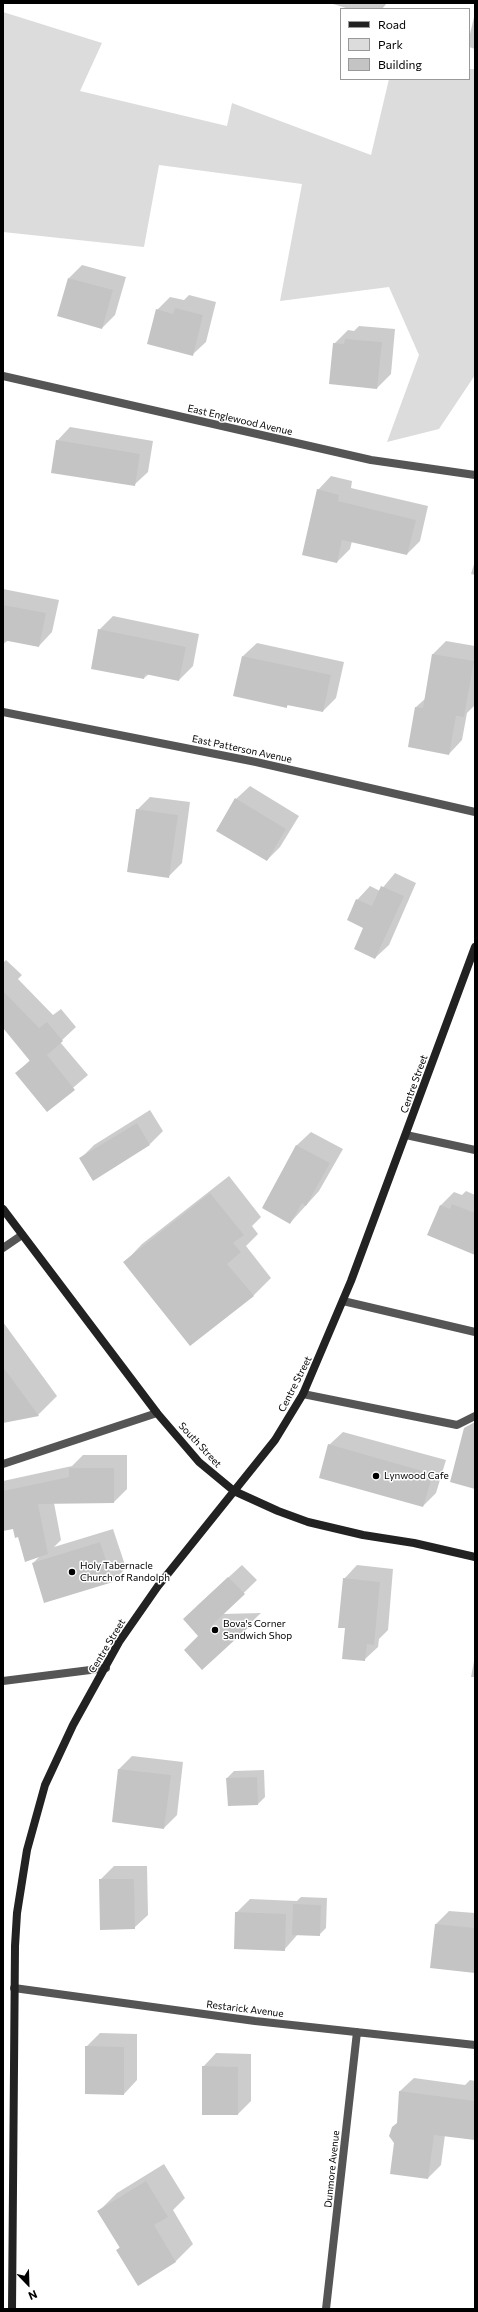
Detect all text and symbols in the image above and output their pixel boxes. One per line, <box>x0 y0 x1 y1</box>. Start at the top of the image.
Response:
legend <box>340 8 470 80</box>
text: Road <box>378 17 406 31</box>
text: Park <box>378 37 403 51</box>
text: Building <box>378 57 422 71</box>
street label: East Englewood Avenue <box>186 402 294 438</box>
street label: East Patterson Avenue <box>191 733 293 765</box>
street label: Centre Street <box>398 1053 430 1115</box>
street label: Centre Street <box>276 1354 314 1414</box>
street label: South Street <box>176 1420 224 1470</box>
place label: Lynwood Cafe <box>384 1470 449 1482</box>
marker: Lynwood Cafe <box>371 1471 381 1481</box>
place label: Holy Tabernacle Church of Randolph <box>80 1560 170 1584</box>
marker: Holy Tabernacle Church of Randolph <box>67 1567 77 1577</box>
street label: Centre Street <box>86 1617 128 1675</box>
place label: Bova's Corner Sandwich Shop <box>223 1618 292 1642</box>
marker: Bova's Corner Sandwich Shop <box>210 1625 220 1635</box>
street label: Restarick Avenue <box>206 1998 284 2020</box>
street label: Dunmore Avenue <box>322 2130 342 2208</box>
north arrow <box>8 2264 48 2304</box>
text: N <box>27 2288 39 2303</box>

